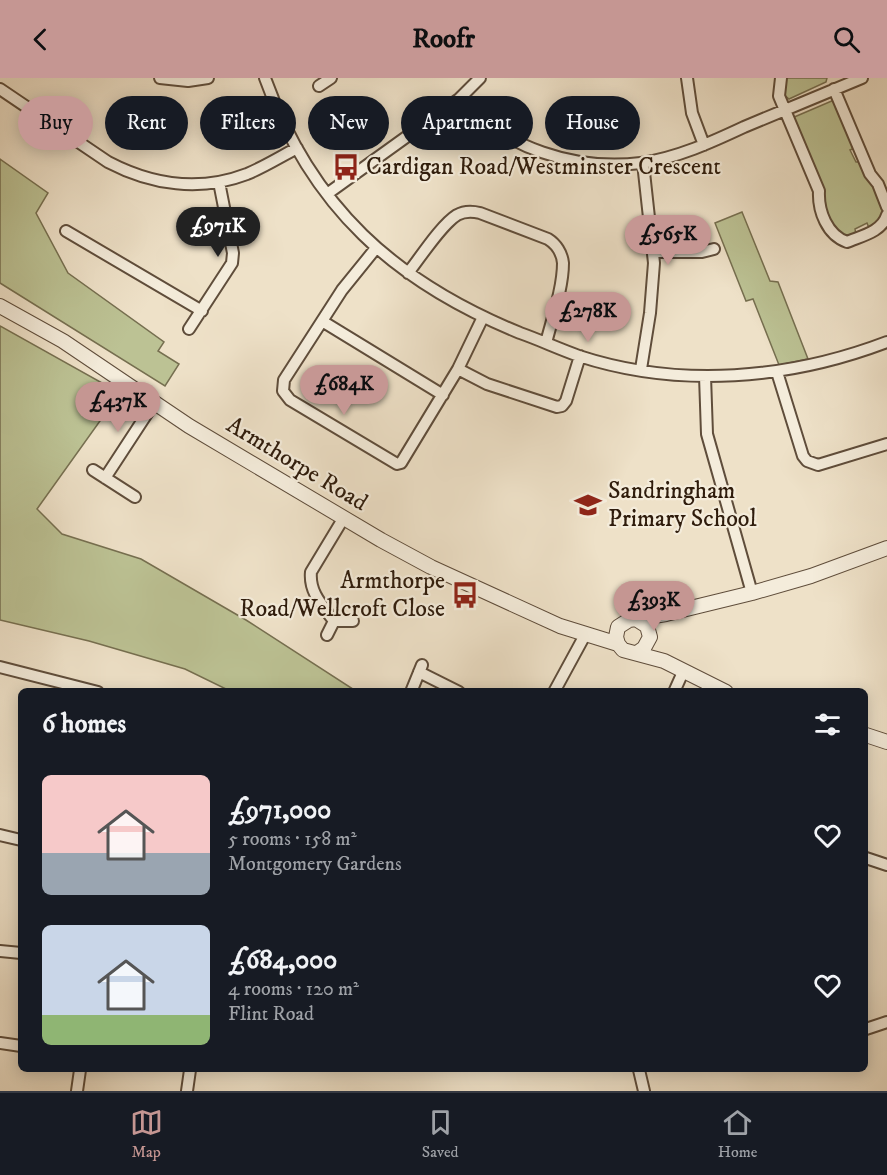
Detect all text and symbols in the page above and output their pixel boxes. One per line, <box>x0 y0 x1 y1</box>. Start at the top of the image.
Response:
text: Roofr <box>412 22 475 56</box>
icon: back <box>24 23 57 56</box>
icon: search <box>830 23 863 56</box>
chip: Buy <box>18 96 93 150</box>
chip: Rent <box>105 96 188 150</box>
chip: Filters <box>200 96 296 150</box>
chip: New <box>308 96 389 150</box>
chip: Apartment <box>401 96 533 150</box>
chip: House <box>545 96 640 150</box>
bus stop icon: Cardigan Road/Westminster Crescent <box>331 152 361 182</box>
place label: Cardigan Road/Westminster Crescent <box>366 152 721 182</box>
pin: £971K <box>176 207 260 258</box>
text: £971K <box>190 214 246 239</box>
pin: £565K <box>626 215 710 266</box>
text: £565K <box>639 222 697 247</box>
pin: £278K <box>546 292 630 343</box>
text: £278K <box>559 299 617 324</box>
pin: £684K <box>302 365 386 416</box>
text: £684K <box>314 372 374 397</box>
pin: £437K <box>76 382 160 433</box>
text: £437K <box>89 389 147 414</box>
street label: Armthorpe Road <box>221 410 373 518</box>
place label: Sandringham Primary School <box>608 476 757 534</box>
school or university icon: Sandringham Primary School <box>573 490 603 520</box>
place label: Armthorpe Road/Wellcroft Close <box>240 566 445 624</box>
bus stop icon: Armthorpe Road/Wellcroft Close <box>450 580 480 610</box>
pin: £393K <box>612 581 696 632</box>
text: £393K <box>628 588 680 613</box>
text: 6 homes <box>42 708 126 741</box>
icon: filters <box>811 708 844 741</box>
text: £971,000 <box>228 794 331 827</box>
icon: home <box>90 799 162 871</box>
icon: heart <box>811 819 844 852</box>
text: 5 rooms · 158 m² <box>228 827 357 852</box>
text: Montgomery Gardens <box>228 852 402 877</box>
text: £684,000 <box>228 944 337 977</box>
icon: home <box>90 949 162 1021</box>
icon: heart <box>811 969 844 1002</box>
text: 4 rooms · 120 m² <box>228 977 359 1002</box>
text: Flint Road <box>228 1002 314 1027</box>
tab: Map <box>130 1106 163 1162</box>
tab: Saved <box>422 1106 459 1162</box>
tab: Home <box>718 1106 757 1162</box>

